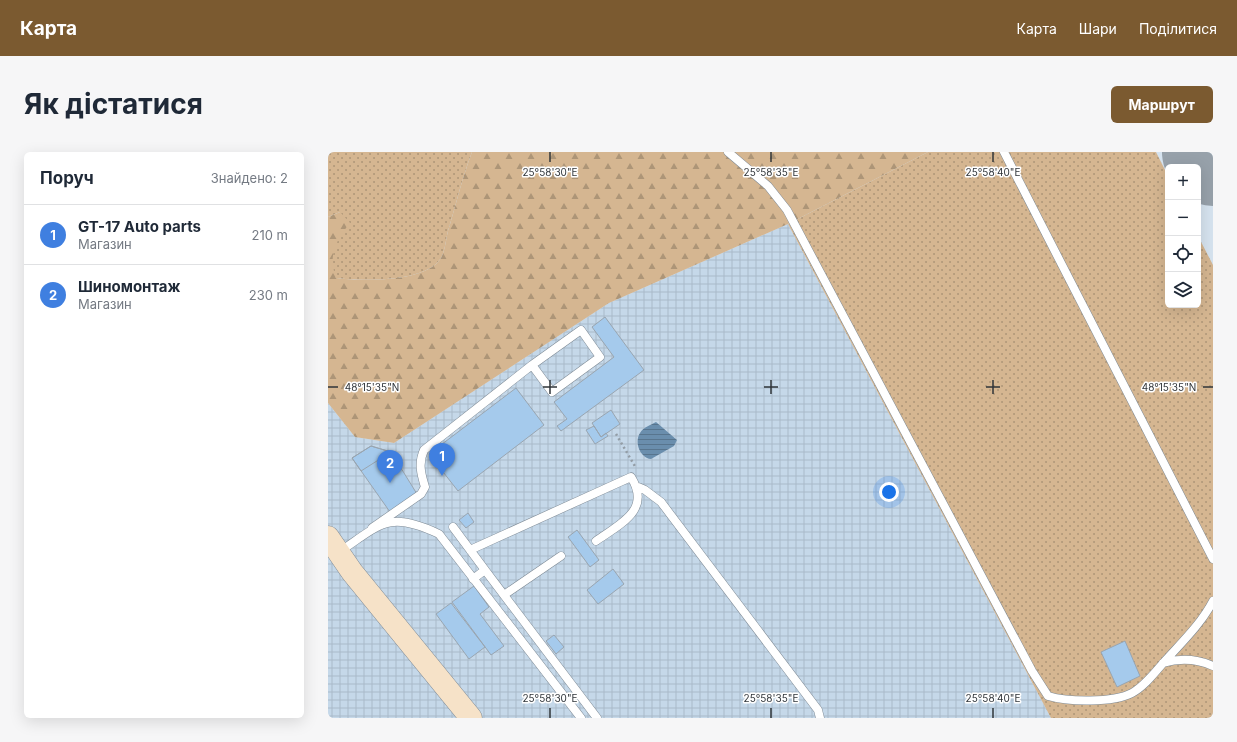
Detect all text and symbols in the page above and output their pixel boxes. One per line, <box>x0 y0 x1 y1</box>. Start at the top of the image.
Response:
text: Карта <box>20 17 77 40</box>
text: Карта <box>1017 20 1057 37</box>
text: Шари <box>1079 20 1117 37</box>
text: Поділитися <box>1139 20 1217 37</box>
button: Маршрут <box>1111 86 1213 123</box>
text: Як дістатися <box>24 87 203 121</box>
map controls <box>1165 164 1201 308</box>
button: + <box>1165 164 1201 200</box>
text: 25°58'30"E <box>522 166 578 178</box>
text: 25°58'35"E <box>744 166 798 178</box>
text: 25°58'40"E <box>966 166 1020 178</box>
text: Поруч <box>40 168 94 188</box>
text: Знайдено: 2 <box>211 170 288 186</box>
button: − <box>1165 200 1201 236</box>
text: GT-17 Auto parts <box>78 217 201 236</box>
text: 1 <box>50 227 56 243</box>
text: 210 m <box>252 227 288 243</box>
text: Магазин <box>78 236 132 252</box>
button: locate <box>1165 236 1201 272</box>
button: layers <box>1165 272 1201 308</box>
text: Шиномонтаж <box>78 277 181 296</box>
text: 2 <box>49 287 57 303</box>
text: 230 m <box>249 287 288 303</box>
text: Магазин <box>78 296 132 312</box>
text: 48°15'35"N <box>345 381 399 393</box>
text: 48°15'35"N <box>1142 381 1196 393</box>
pin: 1 <box>429 443 455 476</box>
pin: 2 <box>377 450 403 483</box>
your location <box>879 482 899 502</box>
text: 25°58'30"E <box>522 692 578 704</box>
text: 25°58'35"E <box>744 692 798 704</box>
text: 25°58'40"E <box>966 692 1020 704</box>

